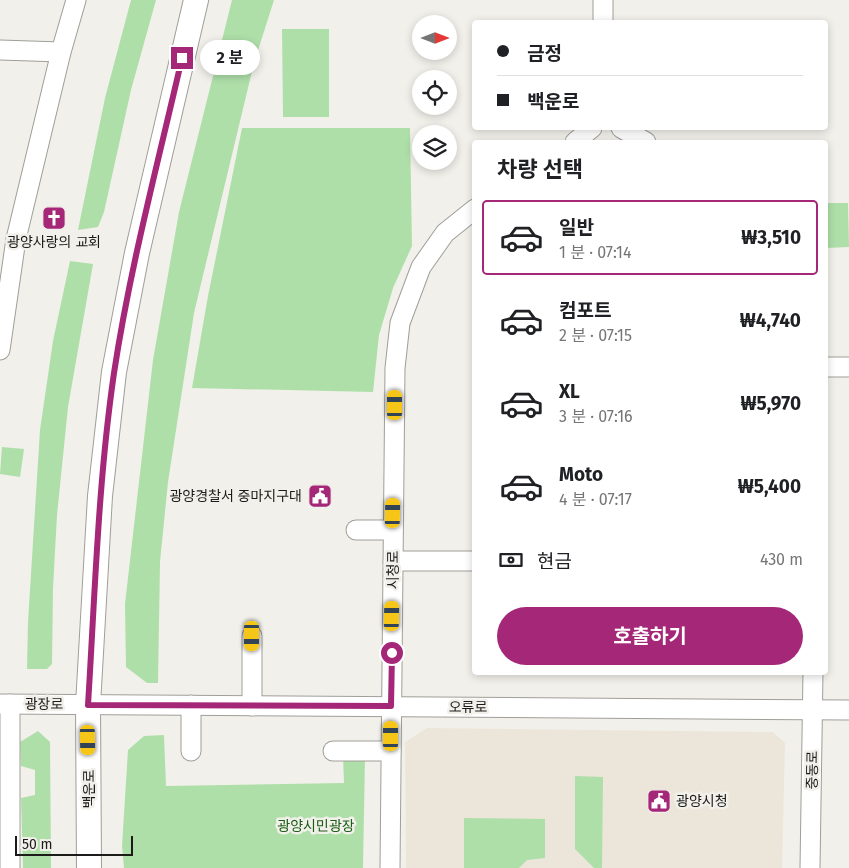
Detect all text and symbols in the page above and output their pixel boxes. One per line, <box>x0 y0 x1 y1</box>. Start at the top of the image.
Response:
north arrow <box>412 15 458 60</box>
map controls <box>412 15 457 170</box>
callout: 2 분 <box>200 40 260 76</box>
text: 금정 <box>527 42 562 65</box>
route end <box>171 47 193 69</box>
text: 2 분 <box>217 48 243 67</box>
button: locate <box>412 70 457 115</box>
text: 백운로 <box>527 90 579 113</box>
button: layers <box>412 125 457 170</box>
text: 차량 선택 <box>497 156 583 183</box>
church icon: 광양사랑의 교회 <box>41 205 67 231</box>
icon: car <box>499 215 544 260</box>
text: 일반 <box>559 216 594 239</box>
text: ₩3,510 <box>741 226 801 249</box>
place label: 광양사랑의 교회 <box>7 234 101 251</box>
text: 1 분 · 07:14 <box>559 243 632 262</box>
icon: car <box>499 298 544 343</box>
text: 컴포트 <box>559 299 611 322</box>
text: ₩4,740 <box>740 309 801 332</box>
text: 2 분 · 07:15 <box>559 326 632 345</box>
text: XL <box>559 380 580 403</box>
icon: car <box>499 381 544 426</box>
car <box>387 390 402 420</box>
text: ₩5,970 <box>740 392 801 415</box>
text: 3 분 · 07:16 <box>559 407 633 426</box>
text: Moto <box>559 463 603 486</box>
icon: car <box>499 464 544 509</box>
text: ₩5,400 <box>738 475 801 498</box>
public building icon: 광양경찰서 중마지구대 <box>307 483 333 509</box>
place label: 광양경찰서 중마지구대 <box>169 488 302 505</box>
text: 4 분 · 07:17 <box>559 490 632 509</box>
car <box>385 498 400 528</box>
icon: cash <box>497 546 525 574</box>
text: 현금 <box>537 550 572 573</box>
text: 430 m <box>760 550 803 569</box>
street label: 시청로 <box>385 551 402 589</box>
car <box>384 601 399 631</box>
button: 호출하기 <box>497 607 803 665</box>
car <box>244 621 259 651</box>
route start <box>381 642 403 664</box>
street label: 광장로 <box>25 696 63 713</box>
street label: 오류로 <box>449 699 487 716</box>
car <box>383 721 398 751</box>
car <box>80 725 95 755</box>
street label: 중동로 <box>804 750 821 789</box>
street label: 백운로 <box>81 770 98 808</box>
public building icon: 광양시청 <box>646 788 672 814</box>
place label: 광양시청 <box>676 793 728 810</box>
park label: 광양시민광장 <box>277 818 355 835</box>
scale bar <box>15 833 132 856</box>
text: 50 m <box>22 836 53 853</box>

